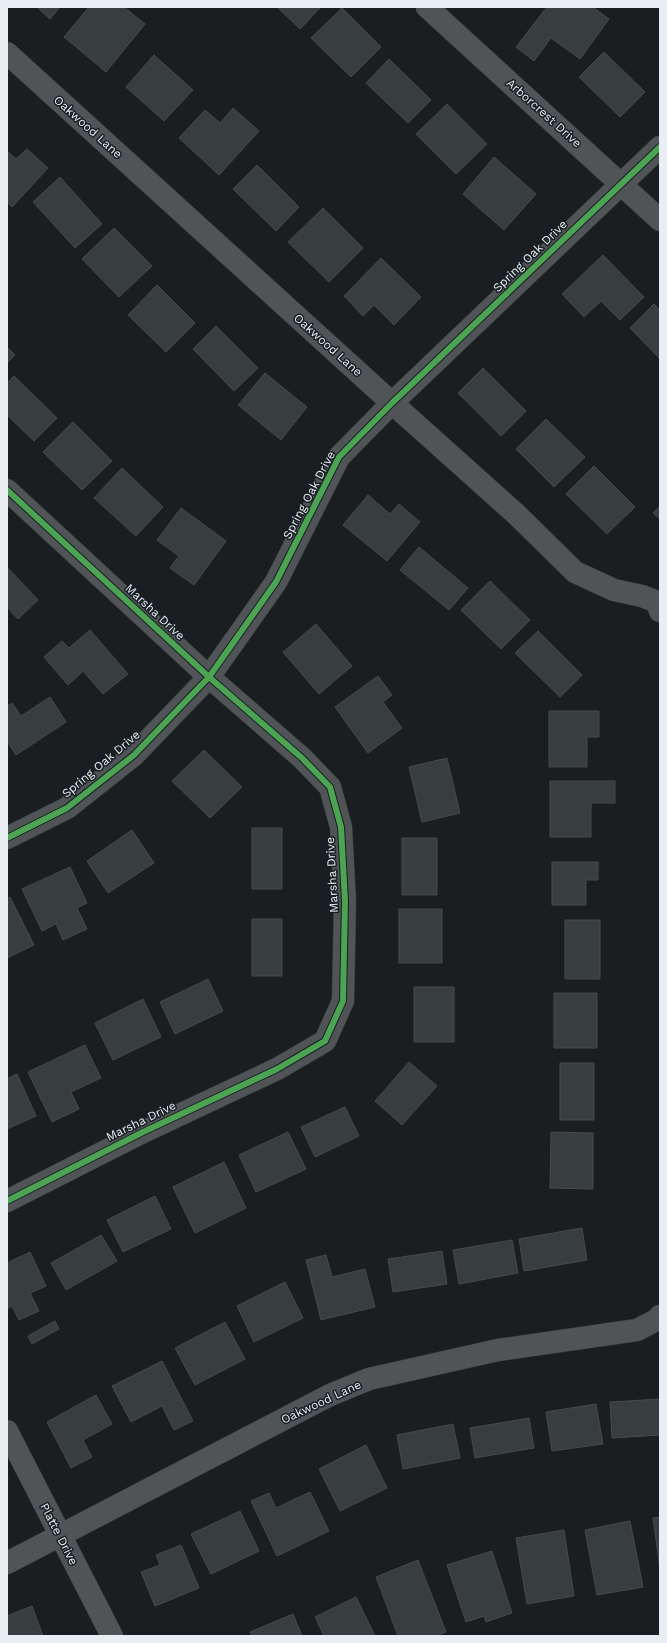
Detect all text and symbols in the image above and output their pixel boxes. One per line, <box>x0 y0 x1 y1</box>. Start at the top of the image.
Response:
street label: Arborcrest Drive <box>504 76 584 150</box>
street label: Oakwood Lane <box>51 93 125 161</box>
street label: Spring Oak Drive <box>490 217 570 295</box>
street label: Oakwood Lane <box>291 311 365 379</box>
street label: Spring Oak Drive <box>280 449 338 541</box>
street label: Marsha Drive <box>122 581 188 643</box>
street label: Spring Oak Drive <box>59 727 143 801</box>
street label: Marsha Drive <box>323 837 341 913</box>
street label: Marsha Drive <box>104 1098 178 1144</box>
street label: Oakwood Lane <box>279 1377 363 1427</box>
street label: Platte Drive <box>37 1501 81 1567</box>

